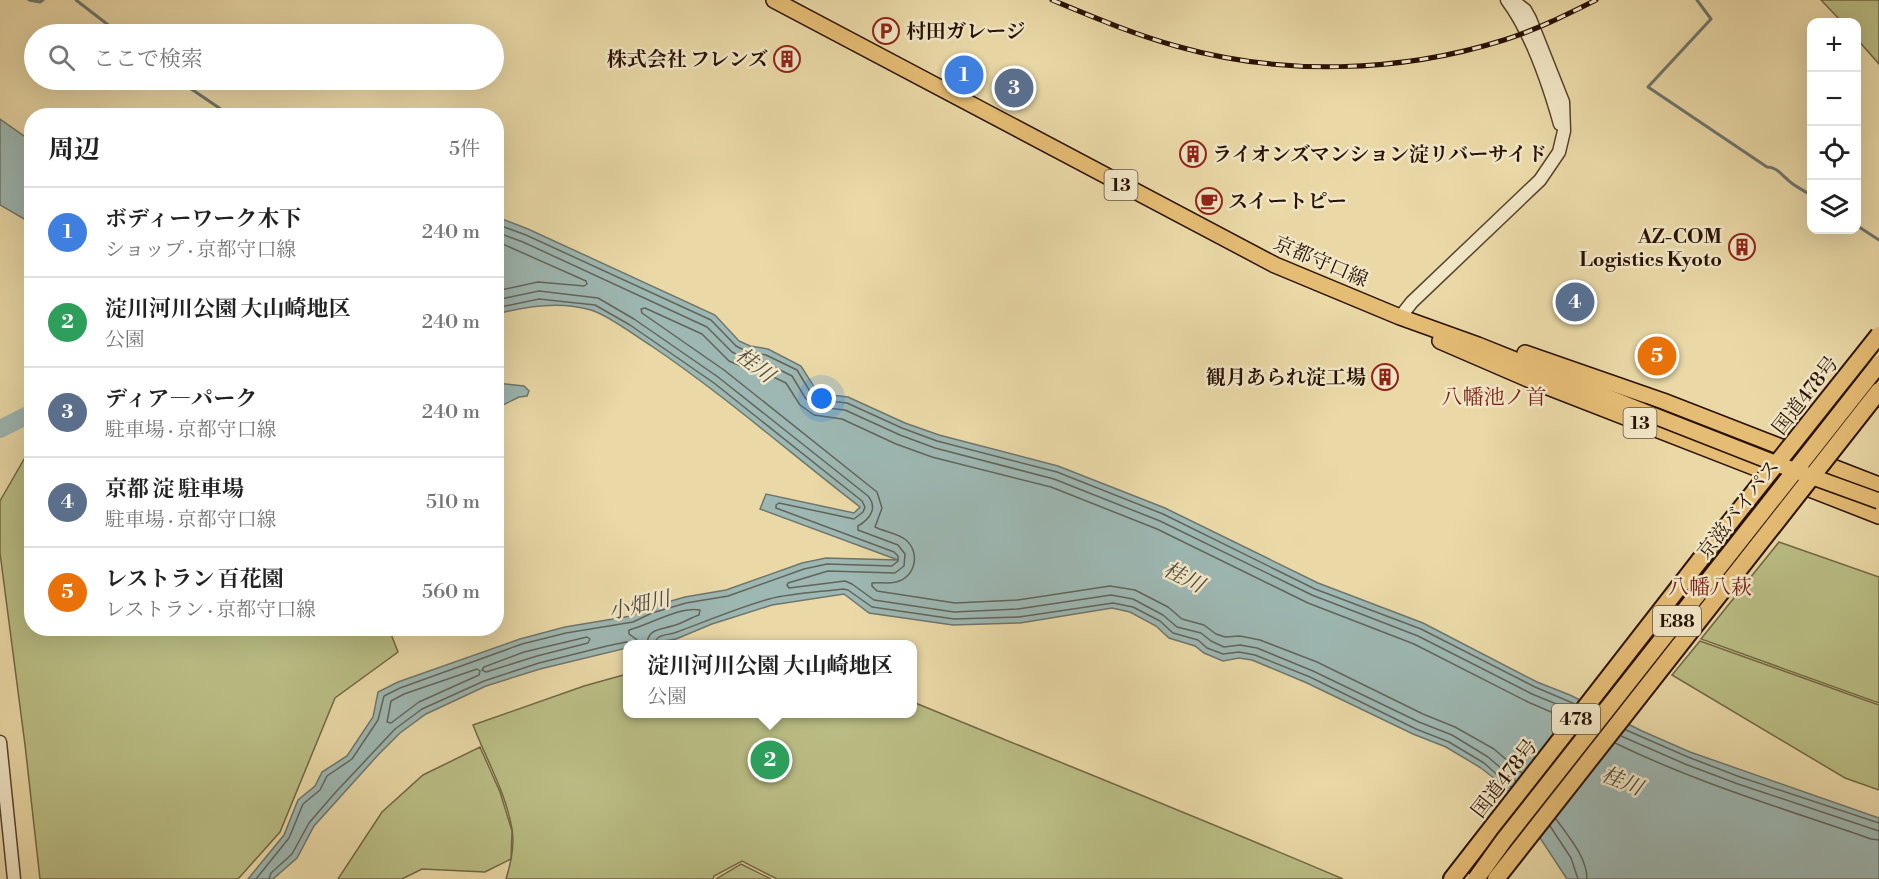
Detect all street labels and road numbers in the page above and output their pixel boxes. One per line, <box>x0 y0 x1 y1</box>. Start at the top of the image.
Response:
road number: 13 <box>1104 170 1138 200</box>
street label: 京都守口線 <box>1270 231 1371 293</box>
street label: 国道478号 <box>1768 352 1845 440</box>
road number: 13 <box>1624 408 1656 438</box>
street label: 京滋バイパス <box>1693 455 1786 565</box>
road number: E88 <box>1653 606 1701 636</box>
road number: 478 <box>1552 704 1600 734</box>
street label: 国道478号 <box>1467 735 1544 823</box>

